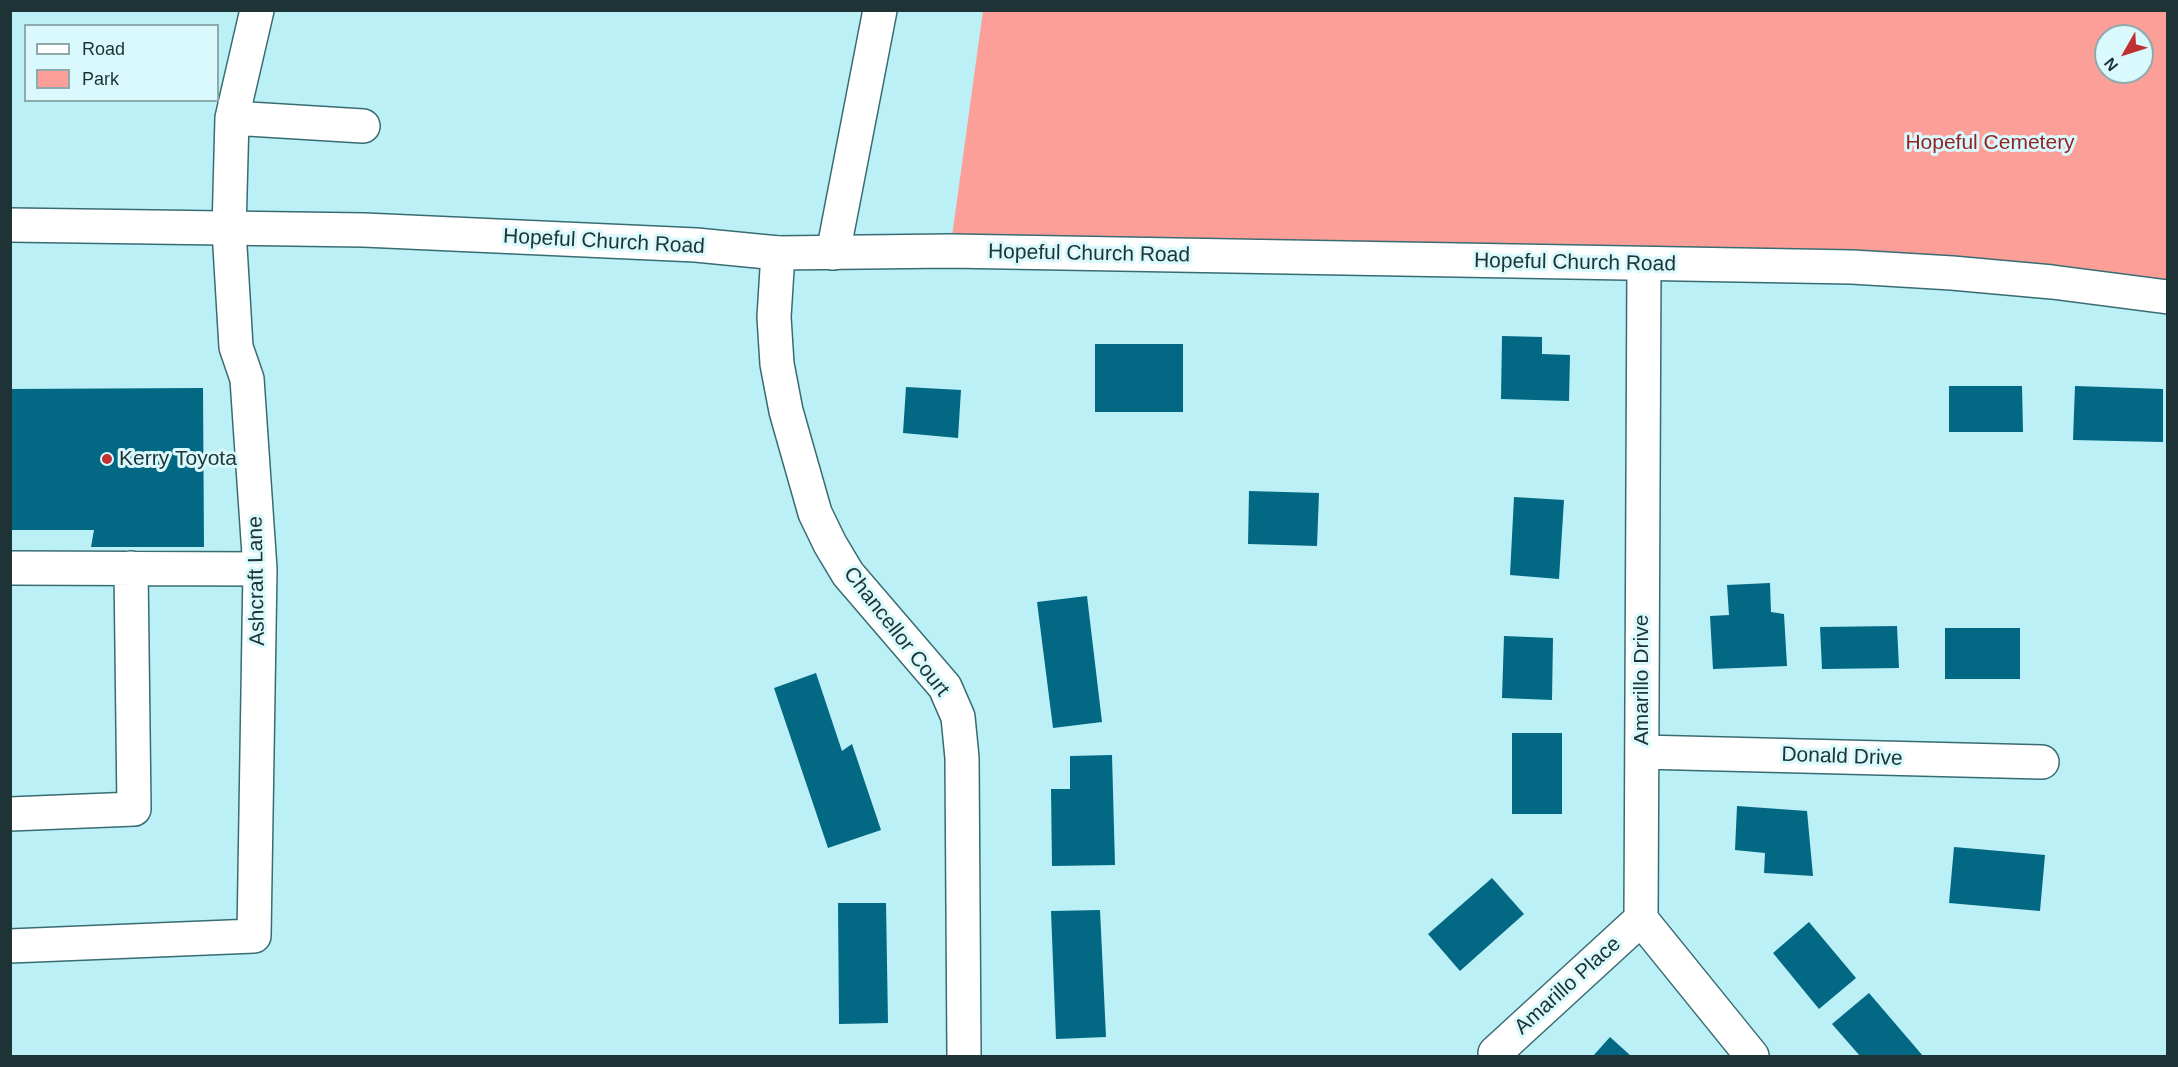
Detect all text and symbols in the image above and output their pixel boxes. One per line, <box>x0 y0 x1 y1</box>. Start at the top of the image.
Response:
legend <box>24 24 219 102</box>
north arrow <box>2094 24 2154 84</box>
text: Road <box>82 39 125 59</box>
text: N <box>2101 55 2121 74</box>
text: Park <box>82 69 119 89</box>
park label: Hopeful Cemetery <box>1905 130 2075 156</box>
street label: Hopeful Church Road <box>503 224 705 260</box>
street label: Hopeful Church Road <box>988 240 1190 268</box>
street label: Hopeful Church Road <box>1474 249 1676 277</box>
place label: Kerry Toyota <box>119 446 237 472</box>
marker: Kerry Toyota <box>100 452 114 466</box>
street label: Ashcraft Lane <box>243 516 271 646</box>
street label: Chancellor Court <box>838 562 954 702</box>
street label: Amarillo Drive <box>1629 615 1655 745</box>
street label: Donald Drive <box>1781 742 1903 772</box>
street label: Amarillo Place <box>1510 932 1626 1040</box>

